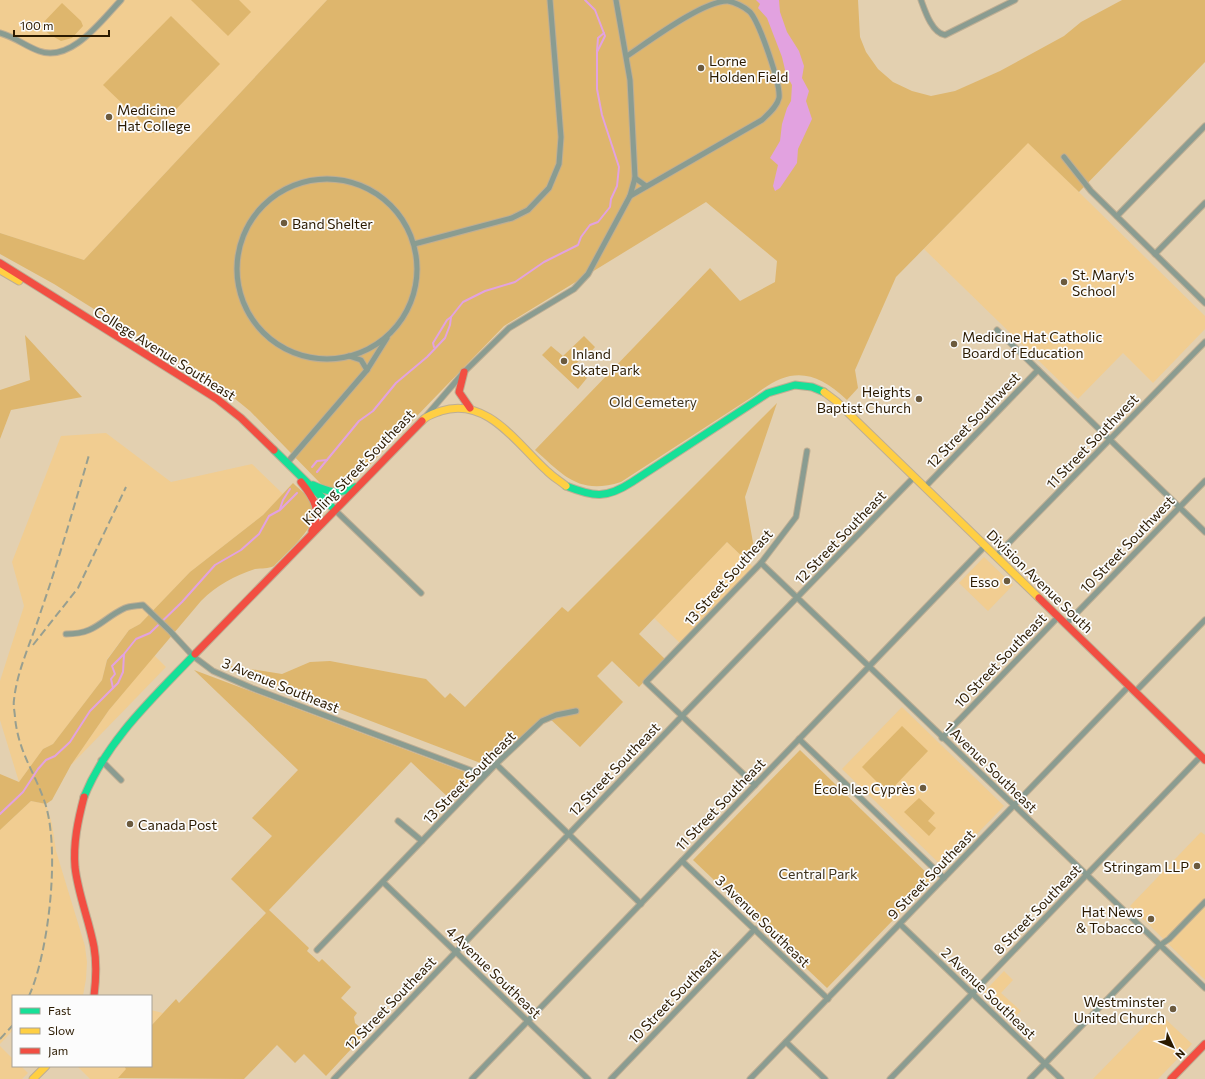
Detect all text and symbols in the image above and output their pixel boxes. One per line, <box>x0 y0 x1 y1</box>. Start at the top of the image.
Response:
scale bar <box>14 12 109 38</box>
text: 100 m <box>20 18 54 32</box>
place label: Lorne Holden Field <box>709 52 788 85</box>
marker: Lorne Holden Field <box>696 63 706 73</box>
place label: Medicine Hat College <box>117 101 191 134</box>
marker: Medicine Hat College <box>104 112 114 122</box>
place label: Band Shelter <box>292 215 373 232</box>
marker: Band Shelter <box>279 218 289 228</box>
place label: St. Mary's School <box>1072 266 1134 299</box>
marker: St. Mary's School <box>1059 277 1069 287</box>
street label: College Avenue Southeast <box>91 302 239 404</box>
place label: Medicine Hat Catholic Board of Education <box>962 328 1102 361</box>
marker: Medicine Hat Catholic Board of Education <box>949 339 959 349</box>
place label: Inland Skate Park <box>572 345 641 378</box>
marker: Inland Skate Park <box>559 356 569 366</box>
street label: 12 Street Southwest <box>923 368 1023 472</box>
place label: Heights Baptist Church <box>817 383 911 416</box>
street label: 11 Street Southwest <box>1042 390 1142 492</box>
park label: Old Cemetery <box>609 393 697 410</box>
marker: Heights Baptist Church <box>914 394 924 404</box>
street label: Kipling Street Southeast <box>298 406 418 528</box>
street label: 12 Street Southeast <box>791 486 889 587</box>
street label: 10 Street Southwest <box>1076 492 1178 596</box>
street label: 13 Street Southeast <box>680 525 776 629</box>
street label: Division Avenue South <box>983 526 1097 636</box>
place label: Esso <box>970 573 999 590</box>
marker: Esso <box>1002 576 1012 586</box>
street label: 10 Street Southeast <box>950 609 1050 711</box>
street label: 3 Avenue Southeast <box>220 654 342 716</box>
street label: 12 Street Southeast <box>565 718 663 819</box>
street label: 1 Avenue Southeast <box>941 718 1041 816</box>
street label: 13 Street Southeast <box>419 727 519 827</box>
street label: 11 Street Southeast <box>672 754 769 854</box>
place label: École les Cyprès <box>814 780 915 797</box>
marker: École les Cyprès <box>918 783 928 793</box>
place label: Canada Post <box>138 816 217 833</box>
marker: Canada Post <box>125 819 135 829</box>
street label: 9 Street Southeast <box>884 825 978 922</box>
place label: Stringam LLP <box>1103 858 1189 875</box>
street label: 8 Street Southeast <box>990 860 1084 957</box>
marker: Stringam LLP <box>1192 861 1202 871</box>
park label: Central Park <box>778 865 858 882</box>
street label: 3 Avenue Southeast <box>712 871 814 971</box>
place label: Hat News & Tobacco <box>1076 903 1143 936</box>
marker: Hat News & Tobacco <box>1146 914 1156 924</box>
street label: 4 Avenue Southeast <box>443 922 545 1022</box>
street label: 2 Avenue Southeast <box>938 944 1040 1043</box>
street label: 10 Street Southeast <box>624 945 724 1047</box>
street label: 12 Street Southeast <box>341 952 439 1053</box>
place label: Westminster United Church <box>1074 993 1165 1026</box>
legend <box>12 995 152 1067</box>
text: Fast <box>48 1003 71 1017</box>
marker: Westminster United Church <box>1168 1004 1178 1014</box>
text: Slow <box>48 1023 75 1037</box>
north arrow <box>1153 1027 1193 1067</box>
text: Jam <box>48 1043 68 1058</box>
text: N <box>1173 1047 1188 1062</box>

